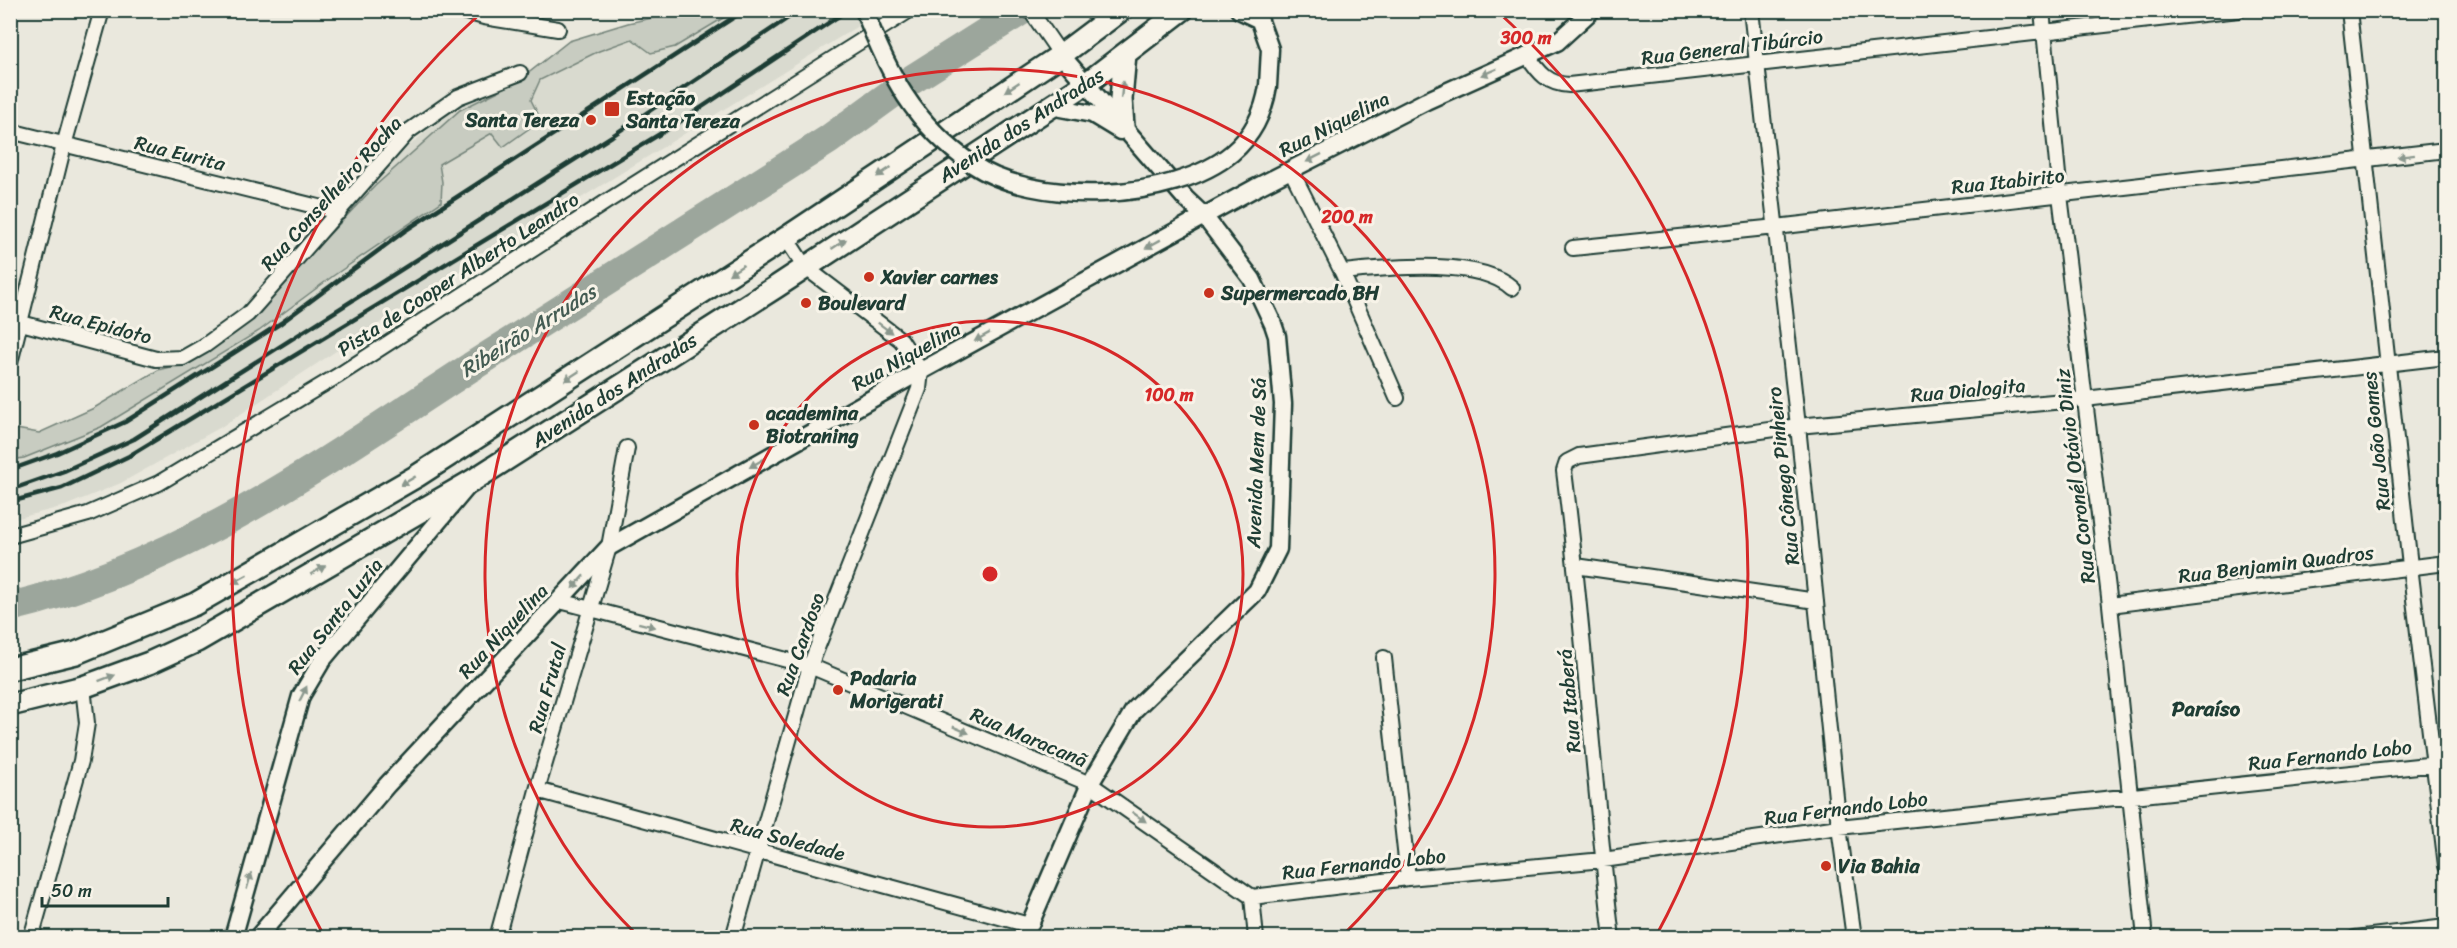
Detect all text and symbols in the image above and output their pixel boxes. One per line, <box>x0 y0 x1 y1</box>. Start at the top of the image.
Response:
street label: Rua General Tibúrcio <box>1639 19 1825 76</box>
text: 300 m <box>1499 22 1552 54</box>
street label: Avenida dos Andradas <box>930 58 1112 193</box>
one-way arrow <box>1480 67 1498 77</box>
place label: Estação Santa Tereza <box>625 81 741 139</box>
one-way arrow <box>1117 81 1127 100</box>
street label: Rua Niquelina <box>1273 81 1396 167</box>
one-way arrow <box>1004 82 1020 93</box>
marker: Estação Santa Tereza <box>603 100 621 118</box>
place label: Santa Tereza <box>464 103 580 138</box>
street label: Rua Conselheiro Rocha <box>252 108 411 279</box>
marker: Santa Tereza <box>584 113 598 127</box>
street label: Rua Eurita <box>131 125 230 182</box>
one-way arrow <box>2396 151 2415 160</box>
one-way arrow <box>1305 153 1322 163</box>
street label: Rua Itabirito <box>1950 158 2066 205</box>
one-way arrow <box>876 167 892 178</box>
street label: Pista de Cooper Alberto Leandro <box>330 183 586 366</box>
text: 200 m <box>1320 201 1373 233</box>
one-way arrow <box>831 239 847 250</box>
one-way arrow <box>1144 239 1161 249</box>
place label: Xavier carnes <box>880 260 999 295</box>
one-way arrow <box>728 264 744 275</box>
marker: Xavier carnes <box>862 270 876 284</box>
water label: Ribeirão Arrudas <box>452 273 606 388</box>
place label: Supermercado BH <box>1220 276 1380 311</box>
place label: Boulevard <box>818 286 907 321</box>
marker: Supermercado BH <box>1202 286 1216 300</box>
street label: Rua Epidoto <box>46 294 156 355</box>
marker: Boulevard <box>799 296 813 310</box>
street label: Rua Niquelina <box>845 312 967 401</box>
one-way arrow <box>878 321 893 333</box>
street label: Avenida dos Andradas <box>523 323 705 458</box>
one-way arrow <box>973 332 990 342</box>
street label: Rua Coronél Otávio Diniz <box>2045 366 2106 585</box>
street label: Rua Dialogita <box>1909 368 2027 413</box>
street label: Rua João Gomes <box>2352 369 2401 512</box>
one-way arrow <box>564 370 581 381</box>
street label: Avenida Mem de Sá <box>1236 377 1277 550</box>
text: 100 m <box>1145 379 1194 411</box>
street label: Rua Cônego Pinheiro <box>1757 385 1810 567</box>
place label: academina Biotraning <box>765 396 859 454</box>
marker: academina Biotraning <box>747 418 761 432</box>
one-way arrow <box>749 458 765 469</box>
one-way arrow <box>399 476 416 486</box>
street label: Rua Benjamin Quadros <box>2176 535 2377 594</box>
street label: Rua Santa Luzia <box>278 550 392 682</box>
centre of rings <box>980 564 1000 584</box>
one-way arrow <box>310 565 326 576</box>
one-way arrow <box>231 574 248 584</box>
one-way arrow <box>571 574 585 589</box>
street label: Rua Niquelina <box>449 575 557 687</box>
street label: Rua Cardoso <box>766 587 835 701</box>
one-way arrow <box>637 620 656 630</box>
street label: Rua Frutal <box>518 639 577 737</box>
street label: Rua Itaberá <box>1548 648 1591 754</box>
place label: Padaria Morigerati <box>849 661 944 719</box>
one-way arrow <box>98 673 116 682</box>
marker: Padaria Morigerati <box>831 683 845 697</box>
one-way arrow <box>298 685 308 703</box>
district label: Paraíso <box>2172 690 2241 728</box>
street label: Rua Maracanã <box>965 697 1094 778</box>
one-way arrow <box>952 725 970 735</box>
street label: Rua Fernando Lobo <box>2246 730 2414 781</box>
street label: Rua Fernando Lobo <box>1762 781 1930 836</box>
street label: Rua Soledade <box>727 807 849 872</box>
one-way arrow <box>1131 810 1146 822</box>
street label: Rua Fernando Lobo <box>1280 839 1448 890</box>
place label: Via Bahia <box>1838 849 1921 884</box>
marker: Via Bahia <box>1819 859 1833 873</box>
scale bar <box>42 870 168 908</box>
one-way arrow <box>245 872 254 890</box>
text: 50 m <box>51 875 92 907</box>

